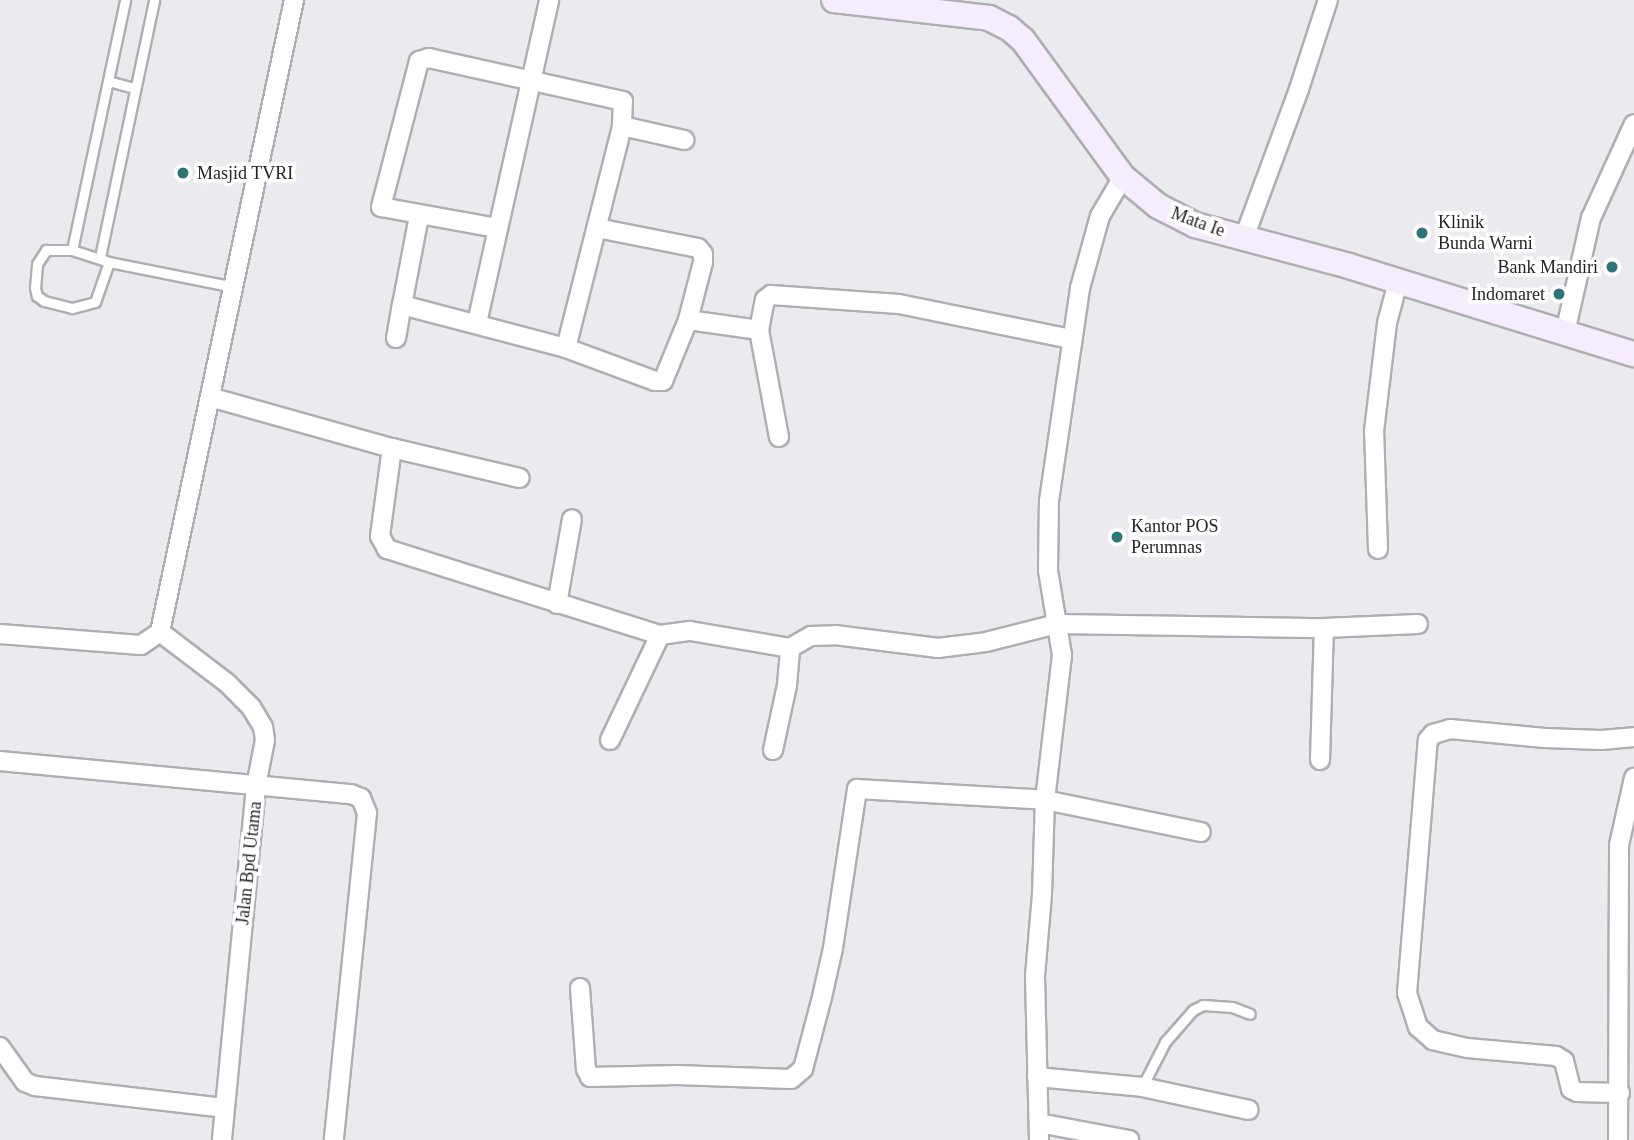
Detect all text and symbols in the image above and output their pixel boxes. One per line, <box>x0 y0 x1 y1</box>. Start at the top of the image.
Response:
place label: Masjid TVRI <box>197 162 293 184</box>
marker: Masjid TVRI <box>175 165 191 181</box>
street label: Mata Ie <box>1168 202 1228 242</box>
place label: Klinik Bunda Warni <box>1438 212 1533 255</box>
marker: Klinik Bunda Warni <box>1412 223 1432 243</box>
place label: Bank Mandiri <box>1498 256 1598 278</box>
marker: Bank Mandiri <box>1604 259 1620 275</box>
place label: Indomaret <box>1471 283 1545 305</box>
marker: Indomaret <box>1551 286 1567 302</box>
place label: Kantor POS Perumnas <box>1131 516 1219 558</box>
marker: Kantor POS Perumnas <box>1109 529 1125 545</box>
street label: Jalan Bpd Utama <box>232 800 266 926</box>

